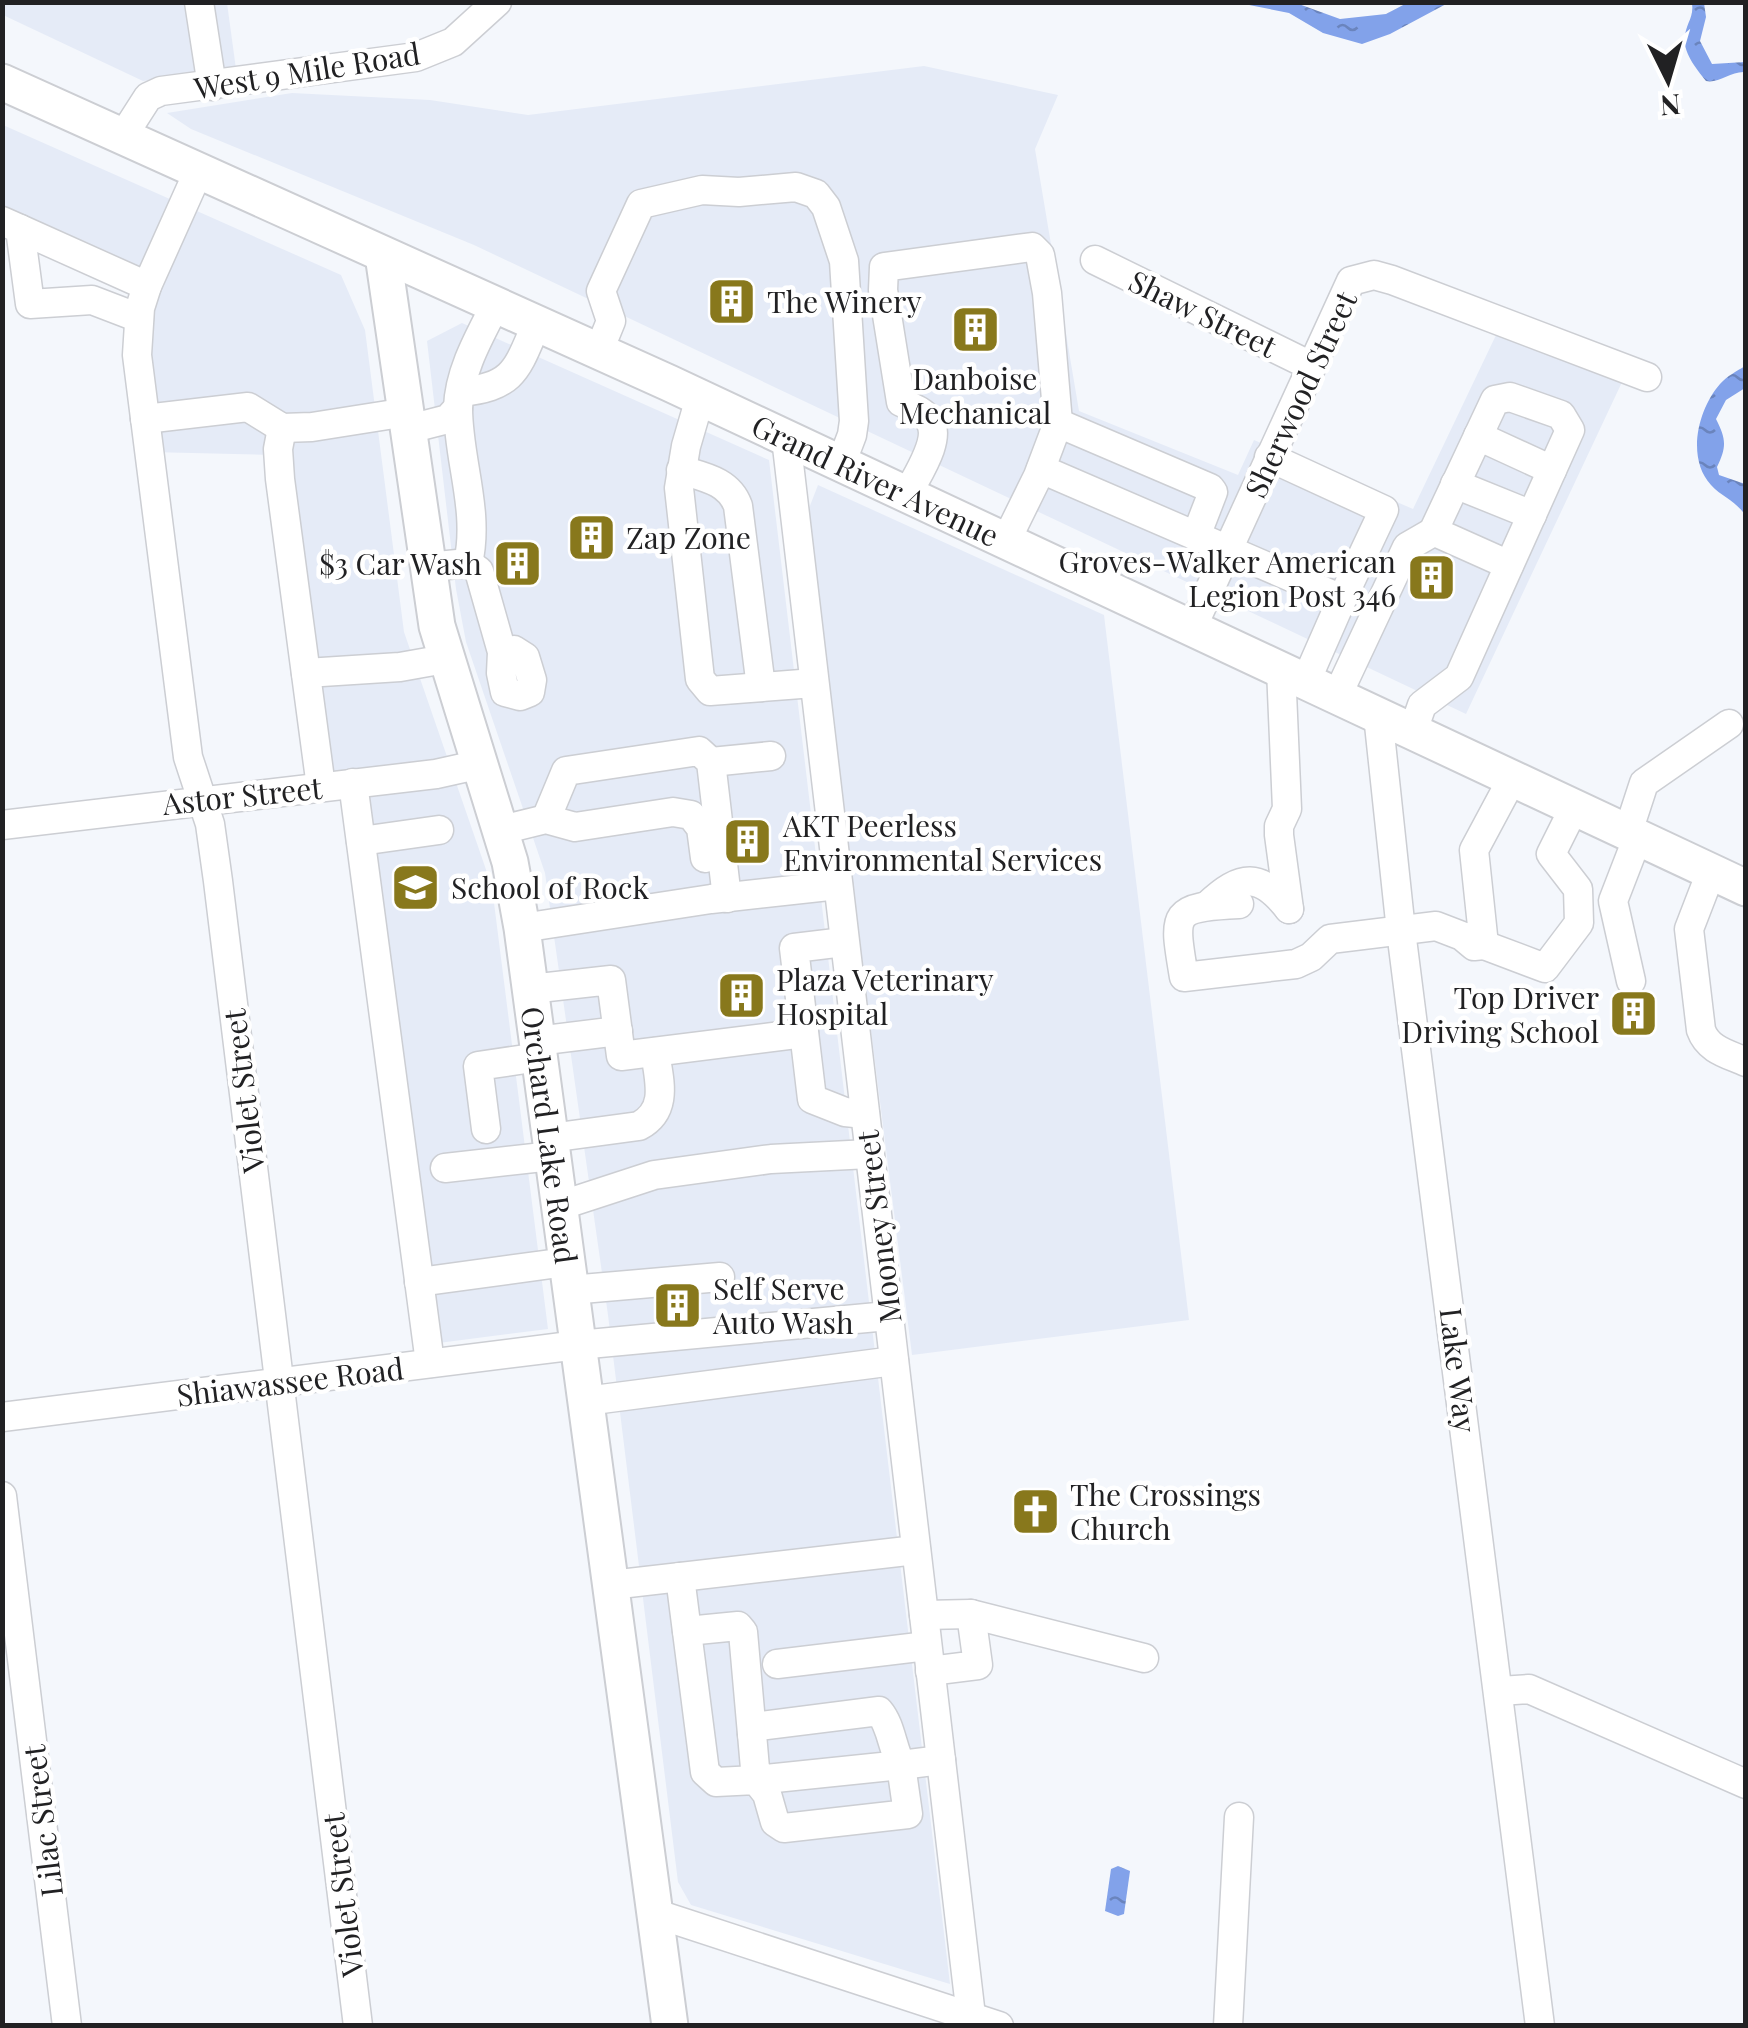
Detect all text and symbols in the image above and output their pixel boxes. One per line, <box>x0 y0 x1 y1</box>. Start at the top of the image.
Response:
north arrow <box>1618 30 1718 130</box>
street label: West 9 Mile Road <box>190 32 423 108</box>
text: N <box>1659 87 1682 126</box>
street label: Shaw Street <box>1123 260 1284 366</box>
building icon: The Winery <box>706 275 758 327</box>
place label: The Winery <box>767 281 922 321</box>
street label: Sherwood Street <box>1235 284 1366 504</box>
building icon: Danboise Mechanical <box>949 303 1001 355</box>
place label: Danboise Mechanical <box>899 358 1051 432</box>
street label: Grand River Avenue <box>746 405 1006 555</box>
building icon: Zap Zone <box>565 511 617 563</box>
place label: Zap Zone <box>626 517 751 557</box>
building icon: $3 Car Wash <box>491 537 543 589</box>
place label: Groves-Walker American Legion Post 346 <box>1059 541 1396 615</box>
place label: $3 Car Wash <box>319 543 482 583</box>
building icon: Groves-Walker American Legion Post 346 <box>1405 552 1457 604</box>
street label: Astor Street <box>159 767 324 823</box>
place label: AKT Peerless Environmental Services <box>782 805 1102 879</box>
building icon: AKT Peerless Environmental Services <box>722 816 774 868</box>
school or university icon: School of Rock <box>390 861 442 913</box>
place label: School of Rock <box>451 867 649 907</box>
place label: Plaza Veterinary Hospital <box>776 959 994 1033</box>
building icon: Plaza Veterinary Hospital <box>715 970 767 1022</box>
place label: Top Driver Driving School <box>1401 977 1599 1051</box>
building icon: Top Driver Driving School <box>1608 988 1660 1040</box>
street label: Orchard Lake Road <box>513 1004 587 1266</box>
street label: Violet Street <box>213 1007 273 1176</box>
street label: Mooney Street <box>846 1128 910 1326</box>
place label: Self Serve Auto Wash <box>712 1268 854 1342</box>
building icon: Self Serve Auto Wash <box>652 1279 704 1331</box>
street label: Lake Way <box>1432 1305 1486 1435</box>
street label: Shiawassee Road <box>174 1347 406 1415</box>
place label: The Crossings Church <box>1070 1474 1261 1548</box>
church icon: The Crossings Church <box>1009 1485 1061 1537</box>
street label: Lilac Street <box>13 1742 71 1899</box>
street label: Violet Street <box>312 1811 372 1980</box>

